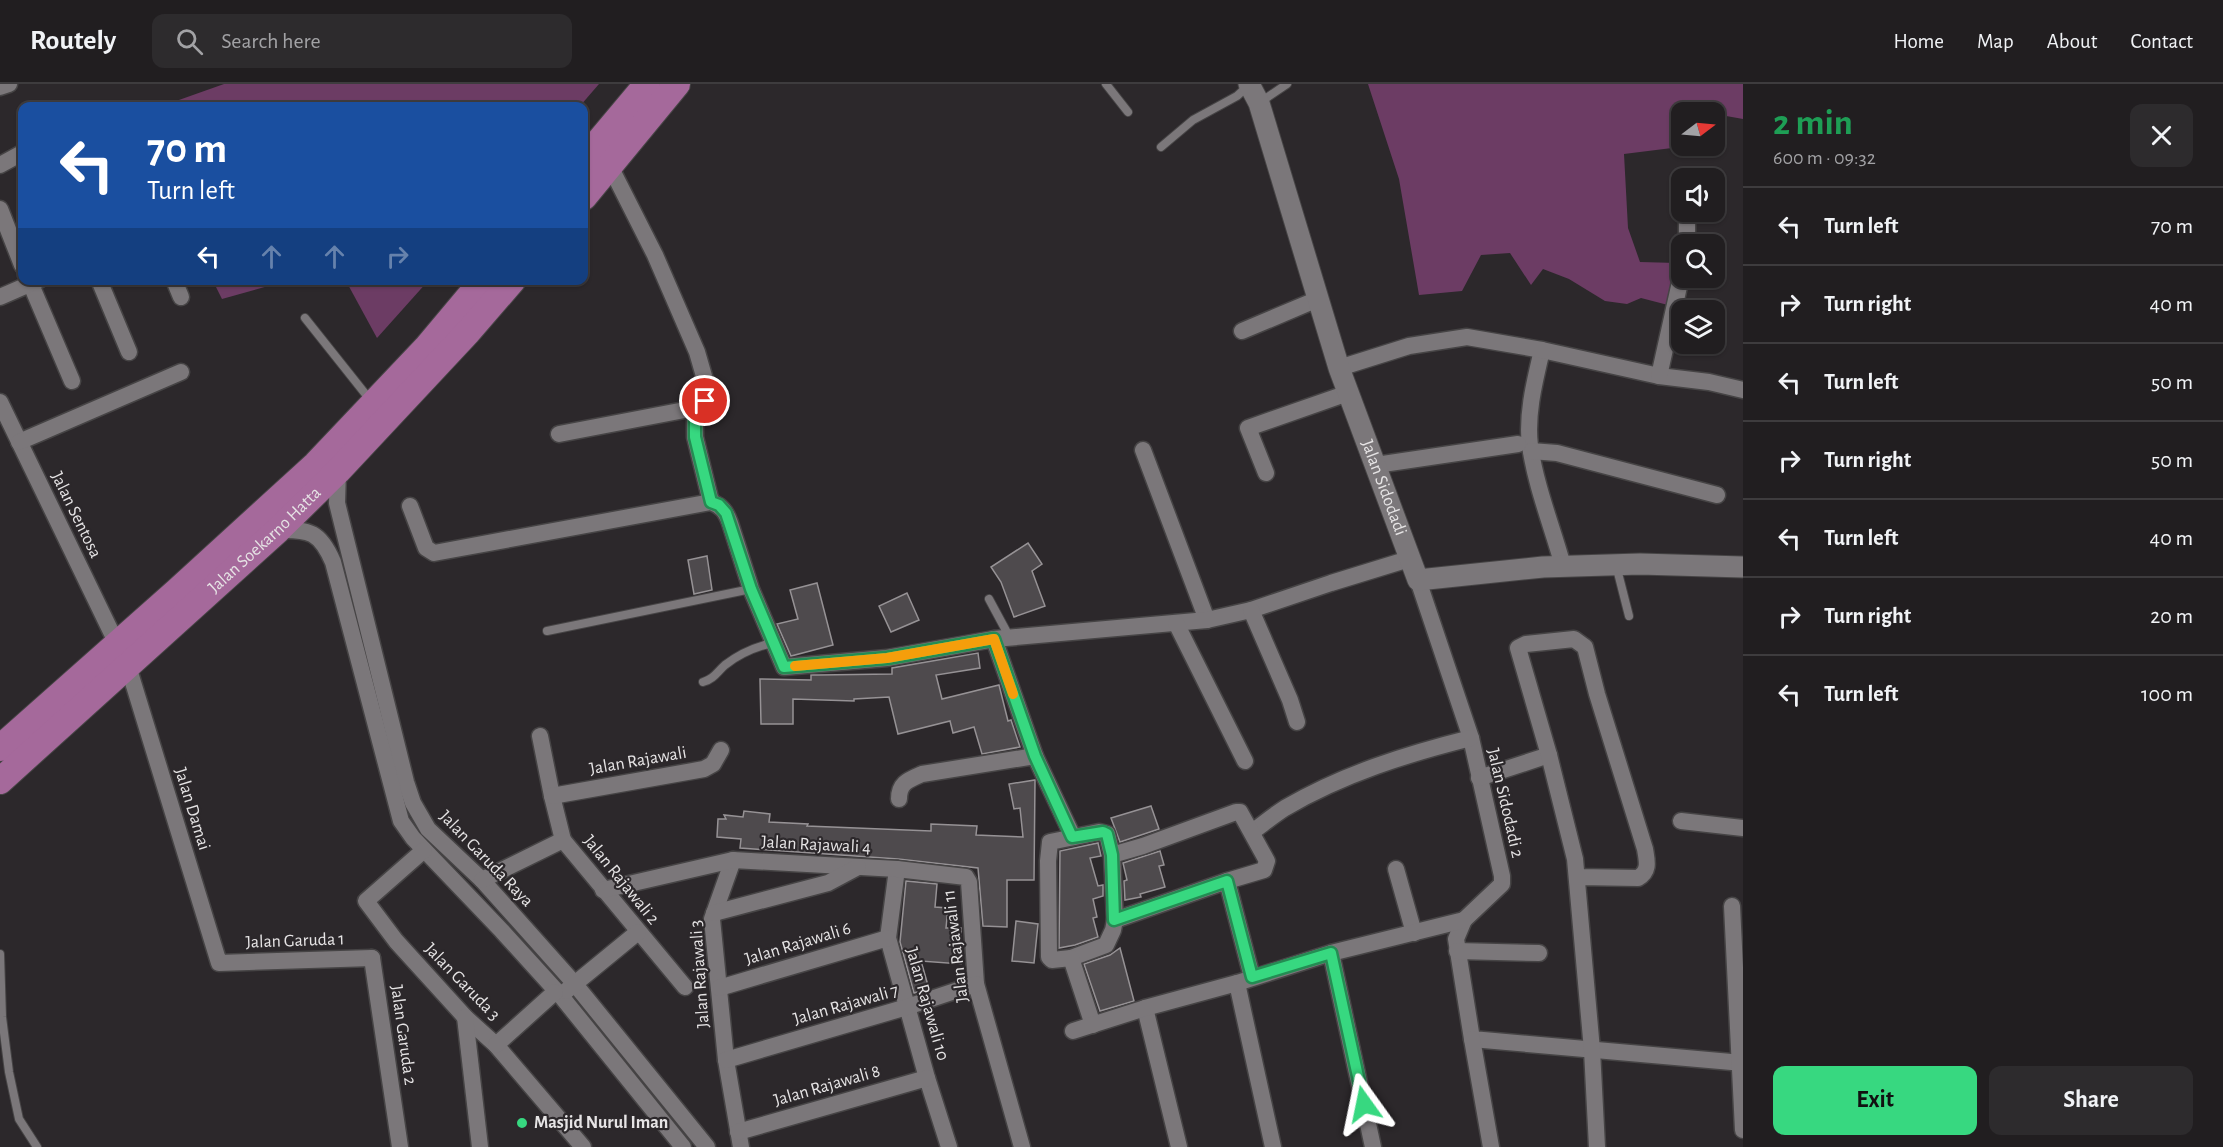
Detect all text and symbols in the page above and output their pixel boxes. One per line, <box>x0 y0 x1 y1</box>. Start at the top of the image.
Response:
search box <box>152 14 572 68</box>
icon: search <box>173 25 206 58</box>
text: Routely <box>30 27 116 55</box>
text: Search here <box>221 30 321 52</box>
text: Home <box>1893 31 1944 52</box>
text: Map <box>1977 31 2014 52</box>
text: About <box>2047 31 2097 52</box>
text: Contact <box>2130 31 2193 52</box>
north arrow <box>1671 102 1725 156</box>
map controls <box>1671 102 1725 354</box>
button: close <box>2130 104 2193 167</box>
text: 2 min <box>1773 105 1853 141</box>
icon: left <box>48 126 126 204</box>
text: 70 m <box>147 128 227 170</box>
text: 600 m · 09:32 <box>1773 148 1876 168</box>
button: sound <box>1671 168 1725 222</box>
text: Turn left <box>147 177 235 204</box>
icon: left <box>1773 210 1806 243</box>
text: Turn left <box>1824 215 1898 237</box>
text: 70 m <box>2151 215 2193 237</box>
button: search <box>1671 234 1725 288</box>
icon: left <box>192 240 225 273</box>
icon: ahead <box>255 240 288 273</box>
icon: ahead <box>318 240 351 273</box>
icon: right <box>381 240 414 273</box>
icon: right <box>1773 288 1806 321</box>
text: Turn right <box>1824 293 1911 315</box>
text: 40 m <box>2150 293 2193 315</box>
button: layers <box>1671 300 1725 354</box>
icon: left <box>1773 366 1806 399</box>
text: Turn left <box>1824 371 1898 393</box>
text: 50 m <box>2151 371 2193 393</box>
pin <box>679 375 730 426</box>
icon: arrive <box>688 384 721 417</box>
street label: Jalan Sidodadi <box>1358 437 1410 538</box>
icon: right <box>1773 444 1806 477</box>
text: Turn right <box>1824 449 1911 471</box>
text: 50 m <box>2151 449 2193 471</box>
street label: Jalan Sentosa <box>47 469 105 561</box>
street label: Jalan Soekarno Hatta <box>205 484 325 597</box>
icon: left <box>1773 522 1806 555</box>
text: Turn left <box>1824 527 1898 549</box>
text: 40 m <box>2150 527 2193 549</box>
icon: right <box>1773 600 1806 633</box>
text: Turn right <box>1824 605 1911 627</box>
text: 20 m <box>2150 605 2193 627</box>
icon: left <box>1773 678 1806 711</box>
text: Turn left <box>1824 683 1898 705</box>
text: 100 m <box>2141 683 2193 705</box>
street label: Jalan Rajawali <box>588 744 688 778</box>
street label: Jalan Sidodadi 2 <box>1484 746 1526 860</box>
street label: Jalan Damai <box>171 766 213 852</box>
street label: Jalan Garuda Raya <box>436 807 536 911</box>
street label: Jalan Rajawali 2 <box>580 832 662 928</box>
street label: Jalan Rajawali 4 <box>761 833 872 857</box>
street label: Jalan Rajawali 11 <box>940 889 972 1003</box>
street label: Jalan Rajawali 3 <box>687 919 713 1029</box>
street label: Jalan Rajawali 6 <box>743 919 853 969</box>
street label: Jalan Garuda 1 <box>245 930 345 952</box>
street label: Jalan Garuda 3 <box>421 940 503 1024</box>
street label: Jalan Rajawali 10 <box>902 945 952 1063</box>
street label: Jalan Rajawali 7 <box>791 981 901 1029</box>
street label: Jalan Garuda 2 <box>387 984 419 1086</box>
street label: Jalan Rajawali 8 <box>772 1062 882 1110</box>
button: Exit <box>1773 1066 1977 1135</box>
button: Share <box>1989 1066 2193 1135</box>
position arrow <box>1332 1072 1396 1136</box>
place label: Masjid Nurul Iman <box>534 1114 668 1132</box>
marker: Masjid Nurul Iman <box>515 1116 529 1130</box>

